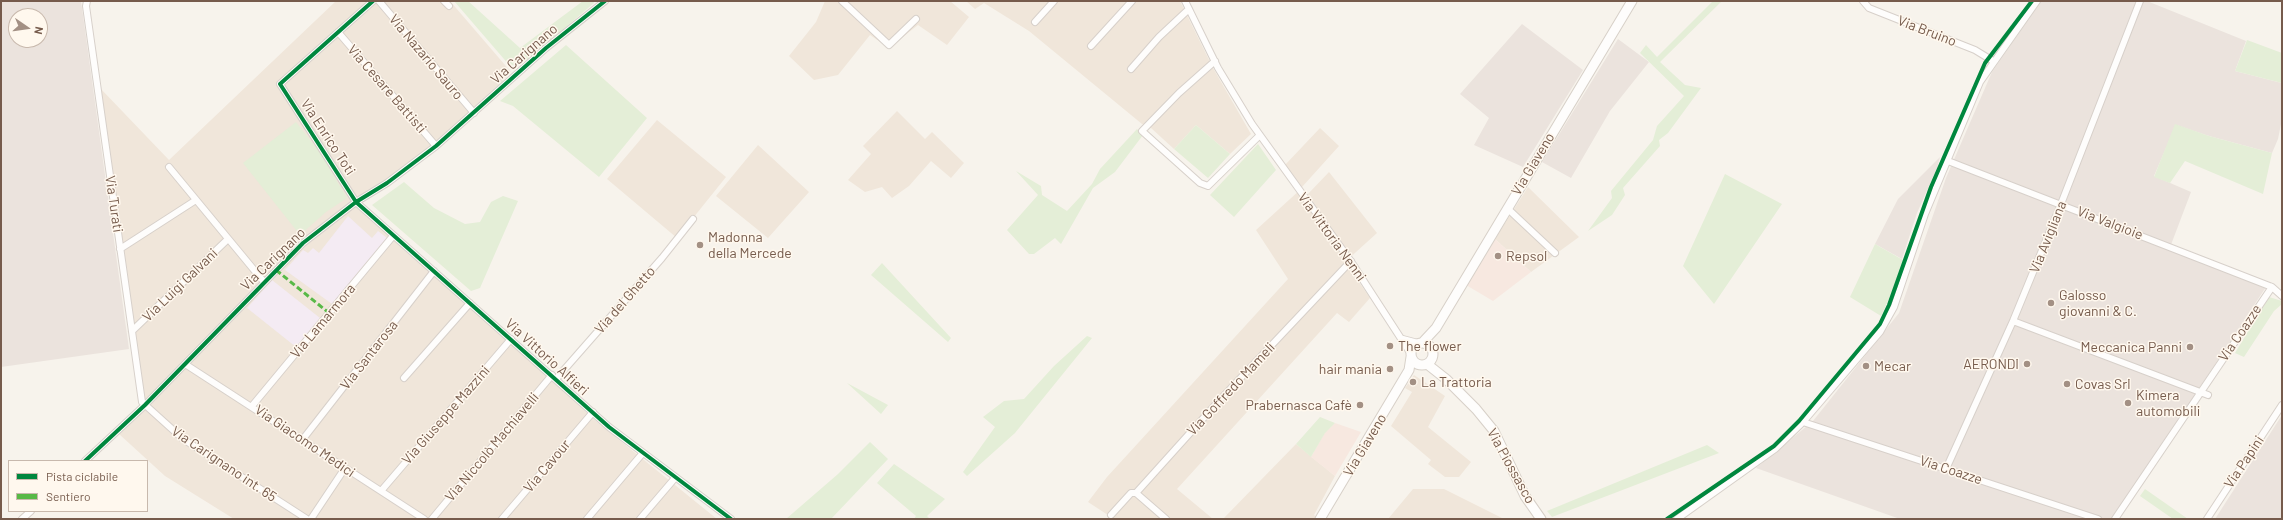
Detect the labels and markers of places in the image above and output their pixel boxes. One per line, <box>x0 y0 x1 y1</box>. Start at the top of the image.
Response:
place label: Madonna della Mercede <box>708 229 792 262</box>
marker: Madonna della Mercede <box>695 240 705 250</box>
place label: Repsol <box>1506 248 1547 264</box>
marker: Repsol <box>1493 251 1503 261</box>
place label: Galosso giovanni & C. <box>2059 287 2137 320</box>
marker: Galosso giovanni & C. <box>2046 298 2056 308</box>
place label: The flower <box>1398 338 1462 354</box>
place label: Meccanica Panni <box>2080 339 2182 355</box>
marker: The flower <box>1385 341 1395 351</box>
marker: Meccanica Panni <box>2185 342 2195 352</box>
place label: AERONDI <box>1963 356 2019 372</box>
place label: Mecar <box>1874 358 1911 374</box>
marker: AERONDI <box>2022 359 2032 369</box>
place label: hair mania <box>1319 361 1382 377</box>
marker: Mecar <box>1861 361 1871 371</box>
marker: hair mania <box>1385 364 1395 374</box>
place label: La Trattoria <box>1421 374 1492 390</box>
place label: Covas Srl <box>2075 376 2131 392</box>
marker: La Trattoria <box>1408 377 1418 387</box>
marker: Covas Srl <box>2062 379 2072 389</box>
place label: Kimera automobili <box>2136 387 2200 420</box>
place label: Prabernasca Cafè <box>1245 397 1352 413</box>
marker: Kimera automobili <box>2123 398 2133 408</box>
marker: Prabernasca Cafè <box>1355 400 1365 410</box>

